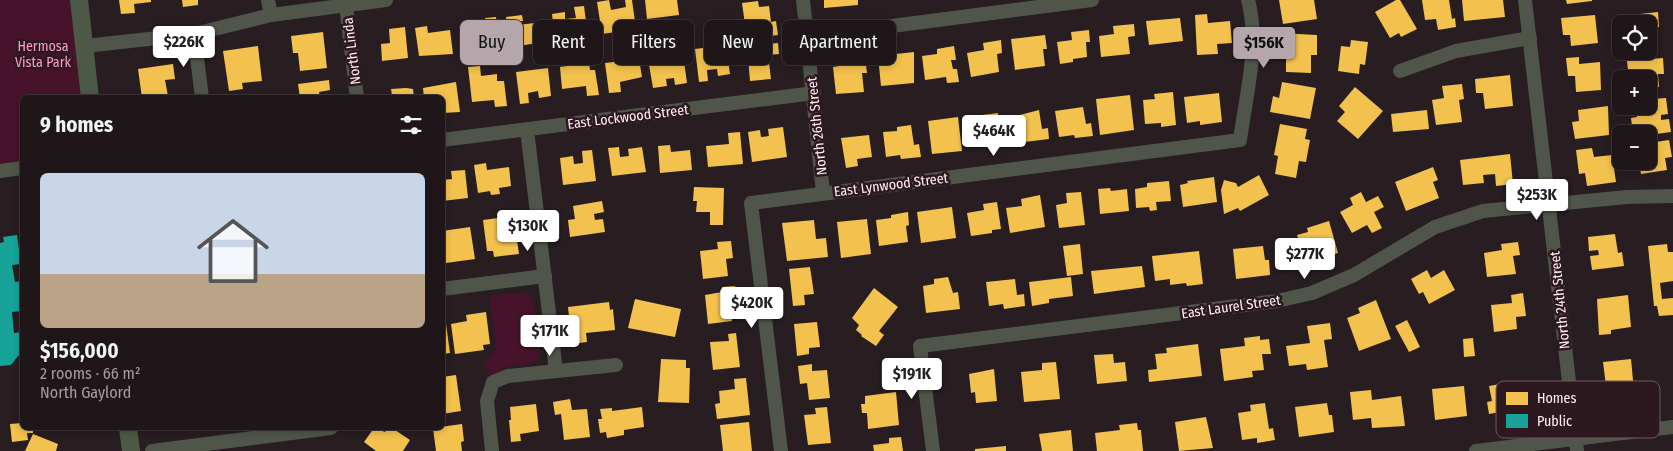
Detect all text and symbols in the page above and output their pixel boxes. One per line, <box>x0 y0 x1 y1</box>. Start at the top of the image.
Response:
map controls <box>1612 15 1657 170</box>
button: locate <box>1612 15 1657 60</box>
street label: North Linda <box>339 16 365 86</box>
chip: Buy <box>460 20 523 65</box>
chip: Rent <box>533 20 603 65</box>
chip: Filters <box>613 20 694 65</box>
chip: New <box>704 20 772 65</box>
chip: Apartment <box>782 20 896 65</box>
pin: $226K <box>149 26 219 68</box>
pin: $156K <box>1229 27 1299 69</box>
text: $226K <box>164 32 204 51</box>
text: $156K <box>1244 33 1284 52</box>
park label: Hermosa Vista Park <box>15 38 72 71</box>
button: + <box>1612 70 1657 115</box>
street label: North 26th Street <box>803 76 831 176</box>
street label: East Lockwood Street <box>566 101 690 133</box>
icon: filters <box>397 111 425 139</box>
text: 9 homes <box>40 112 113 138</box>
pin: $464K <box>959 114 1029 157</box>
text: $464K <box>973 121 1015 140</box>
button: − <box>1612 125 1657 170</box>
street label: East Lynwood Street <box>833 170 950 200</box>
pin: $253K <box>1502 178 1572 221</box>
text: $253K <box>1517 185 1557 204</box>
icon: home <box>188 206 278 296</box>
pin: $130K <box>493 210 563 252</box>
text: $130K <box>508 216 548 235</box>
pin: $277K <box>1270 238 1340 280</box>
text: $277K <box>1286 244 1324 263</box>
street label: North 24th Street <box>1546 250 1574 350</box>
pin: $420K <box>717 286 787 329</box>
street label: East Laurel Street <box>1180 292 1282 322</box>
text: $420K <box>731 293 773 312</box>
pin: $171K <box>515 314 585 357</box>
text: $171K <box>532 321 568 340</box>
text: $156,000 <box>40 338 119 364</box>
pin: $191K <box>877 358 947 400</box>
text: 2 rooms · 66 m² <box>40 364 140 383</box>
text: $191K <box>893 364 931 383</box>
legend <box>1496 381 1660 438</box>
text: North Gaylord <box>40 383 131 402</box>
text: Homes <box>1537 390 1577 407</box>
text: Public <box>1537 413 1572 430</box>

